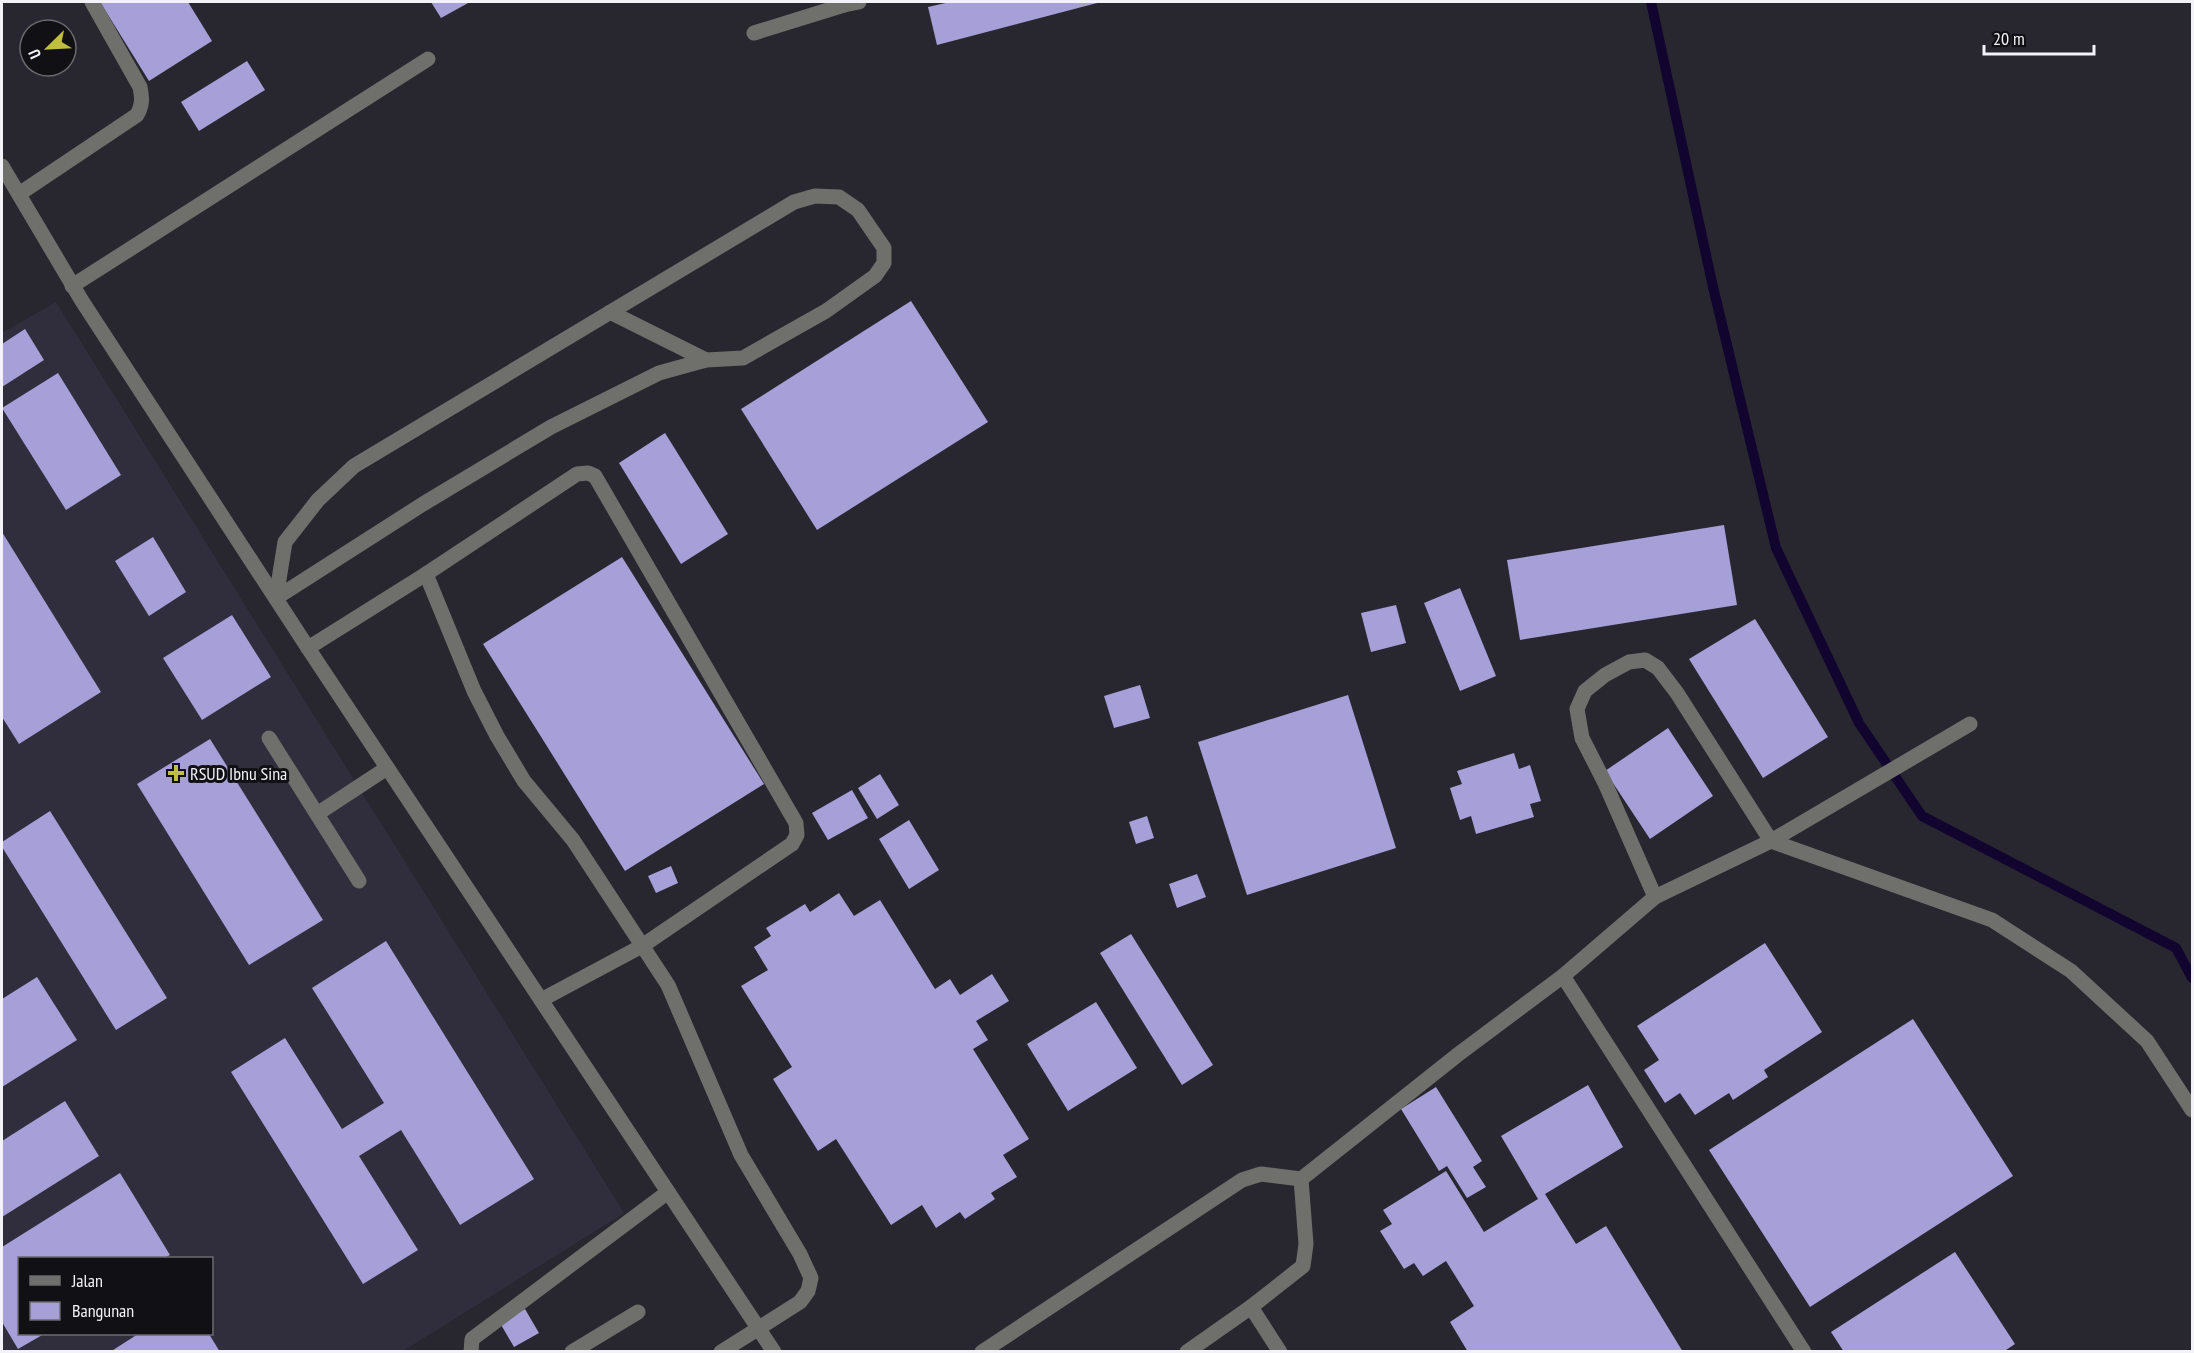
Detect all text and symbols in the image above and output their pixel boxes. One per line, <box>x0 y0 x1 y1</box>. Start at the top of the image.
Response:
north arrow <box>18 18 78 78</box>
scale bar <box>1984 18 2094 56</box>
text: 20 m <box>1993 27 2025 50</box>
text: U <box>23 46 45 62</box>
place label: RSUD Ibnu Sina <box>190 762 287 785</box>
marker: RSUD Ibnu Sina <box>167 764 185 782</box>
legend <box>18 1257 213 1335</box>
text: Jalan <box>71 1269 103 1292</box>
text: Bangunan <box>72 1299 134 1322</box>

